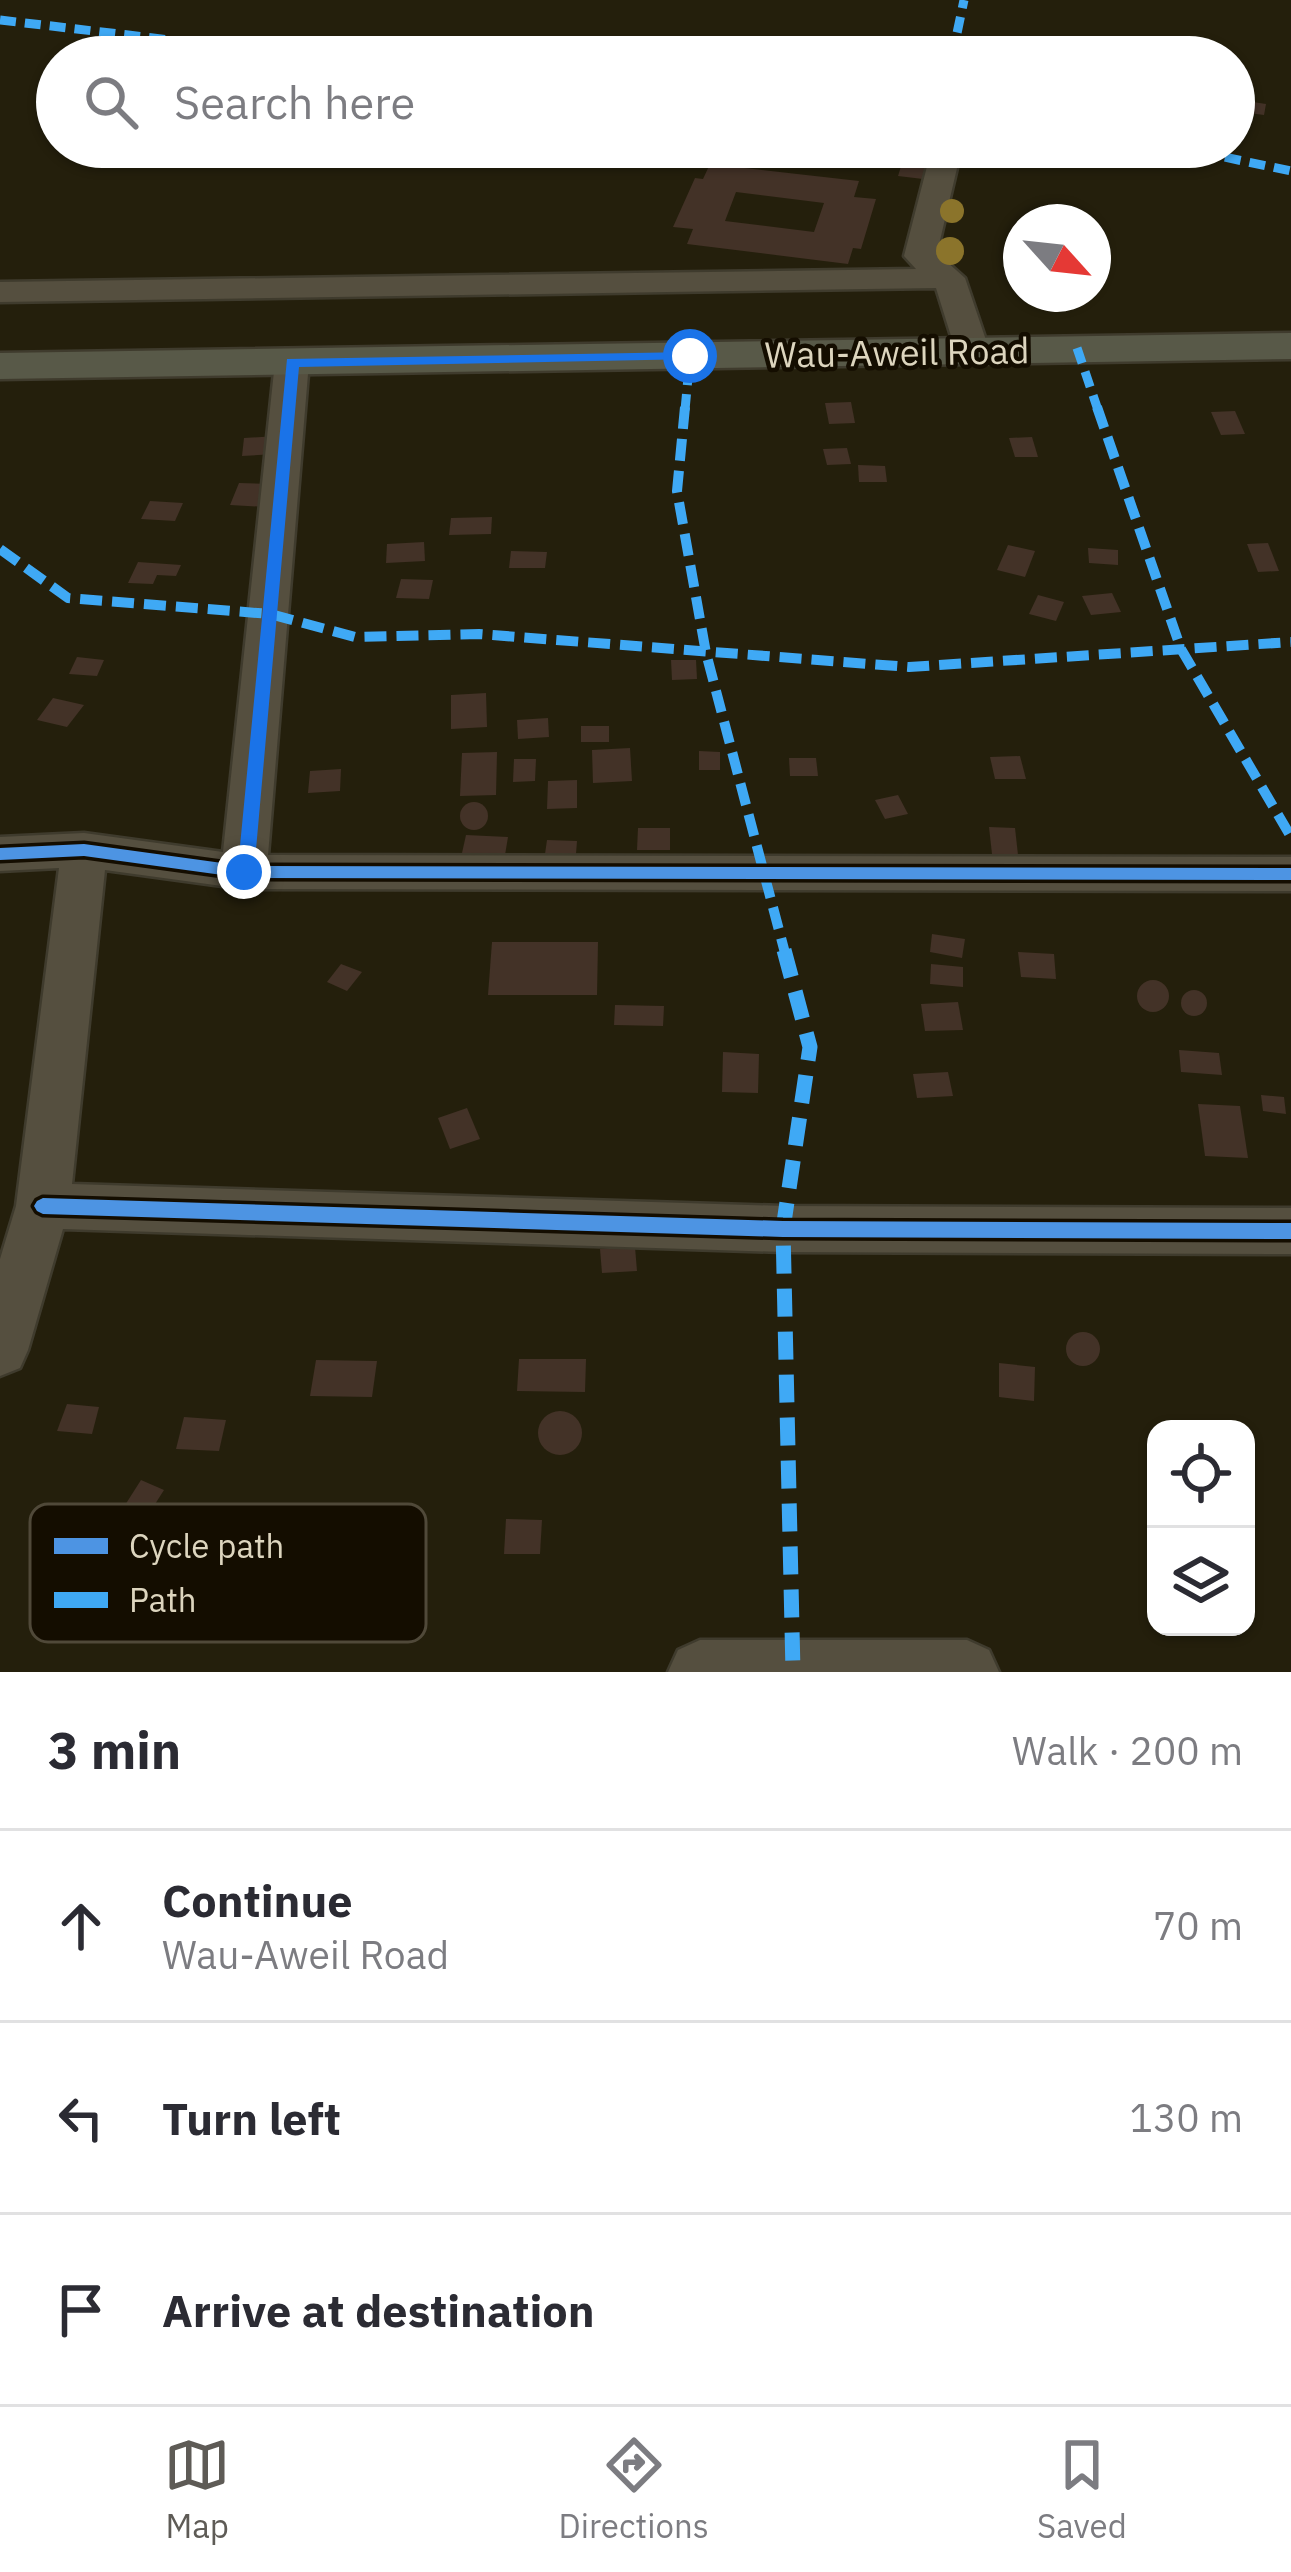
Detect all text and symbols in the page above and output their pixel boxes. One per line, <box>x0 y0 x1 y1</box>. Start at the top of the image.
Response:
search box <box>36 36 1255 168</box>
icon: search <box>78 69 144 135</box>
text: Search here <box>174 73 415 131</box>
north arrow <box>1003 204 1111 312</box>
street label: Wau-Aweil Road <box>764 326 1030 378</box>
route start <box>663 329 717 383</box>
route end <box>217 845 271 899</box>
map controls <box>1147 1420 1255 1636</box>
button: locate <box>1147 1420 1255 1528</box>
legend <box>30 1504 426 1642</box>
text: Cycle path <box>129 1524 284 1567</box>
button: layers <box>1147 1528 1255 1636</box>
text: Path <box>129 1578 197 1621</box>
text: 3 min <box>48 1717 181 1783</box>
text: Walk · 200 m <box>1012 1725 1243 1776</box>
text: Continue <box>162 1871 353 1929</box>
icon: ahead <box>48 1893 114 1959</box>
text: 70 m <box>1153 1900 1243 1951</box>
text: Wau-Aweil Road <box>162 1929 449 1980</box>
icon: left <box>48 2085 114 2151</box>
text: Turn left <box>162 2089 341 2147</box>
text: 130 m <box>1130 2092 1243 2143</box>
icon: arrive <box>48 2277 114 2343</box>
text: Arrive at destination <box>162 2281 595 2339</box>
tab: Map <box>164 2432 230 2547</box>
tab: Directions <box>559 2432 709 2547</box>
tab: Saved <box>1037 2432 1127 2547</box>

